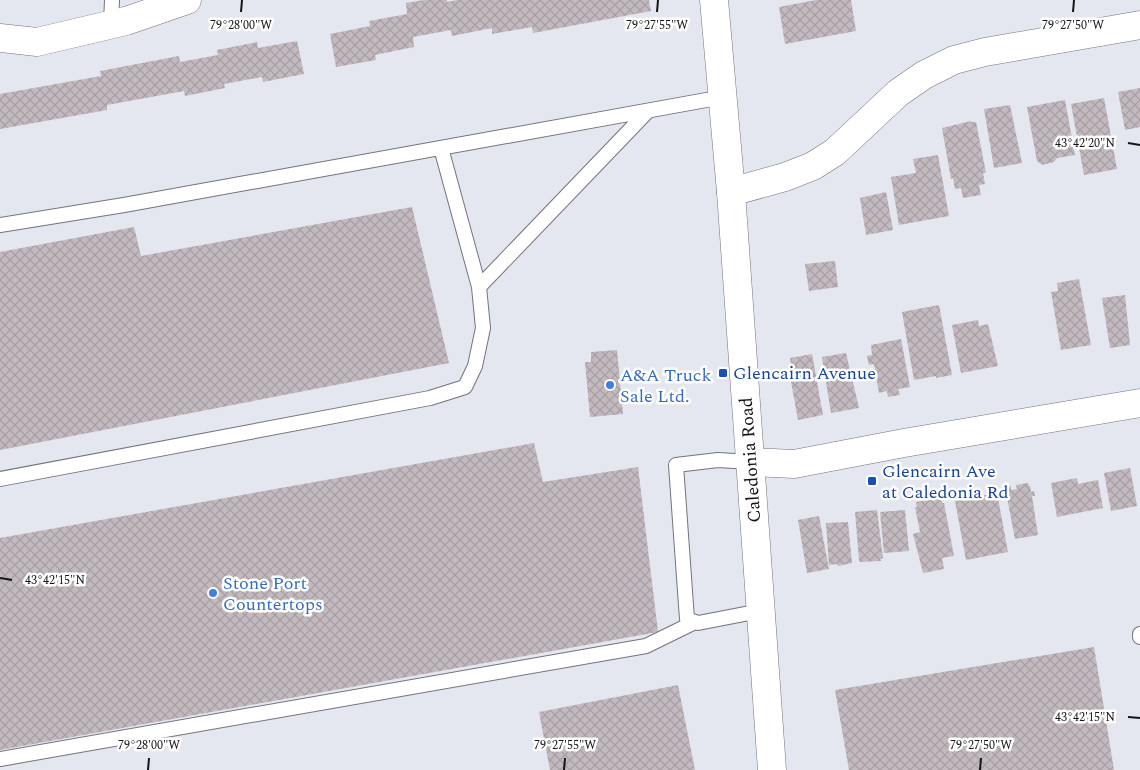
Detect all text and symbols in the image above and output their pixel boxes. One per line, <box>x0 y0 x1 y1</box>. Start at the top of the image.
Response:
text: 79°28'00"W <box>210 16 272 35</box>
text: 79°27'55"W <box>626 16 688 35</box>
text: 79°27'50"W <box>1042 16 1104 35</box>
text: 43°42'20"N <box>1055 134 1115 153</box>
place label: Glencairn Avenue <box>733 360 876 387</box>
place label: A&A Truck Sale Ltd. <box>620 362 712 410</box>
marker: Glencairn Avenue <box>717 367 729 379</box>
marker: A&A Truck Sale Ltd. <box>604 379 616 391</box>
street label: Caledonia Road <box>733 396 768 523</box>
place label: Glencairn Ave at Caledonia Rd <box>882 458 1009 506</box>
marker: Glencairn Ave at Caledonia Rd <box>866 475 878 487</box>
place label: Stone Port Countertops <box>223 570 323 618</box>
text: 43°42'15"N <box>25 571 85 590</box>
marker: Stone Port Countertops <box>207 587 219 599</box>
text: 43°42'15"N <box>1055 708 1115 727</box>
text: 79°28'00"W <box>118 736 180 755</box>
text: 79°27'55"W <box>534 736 596 755</box>
text: 79°27'50"W <box>950 736 1012 755</box>

